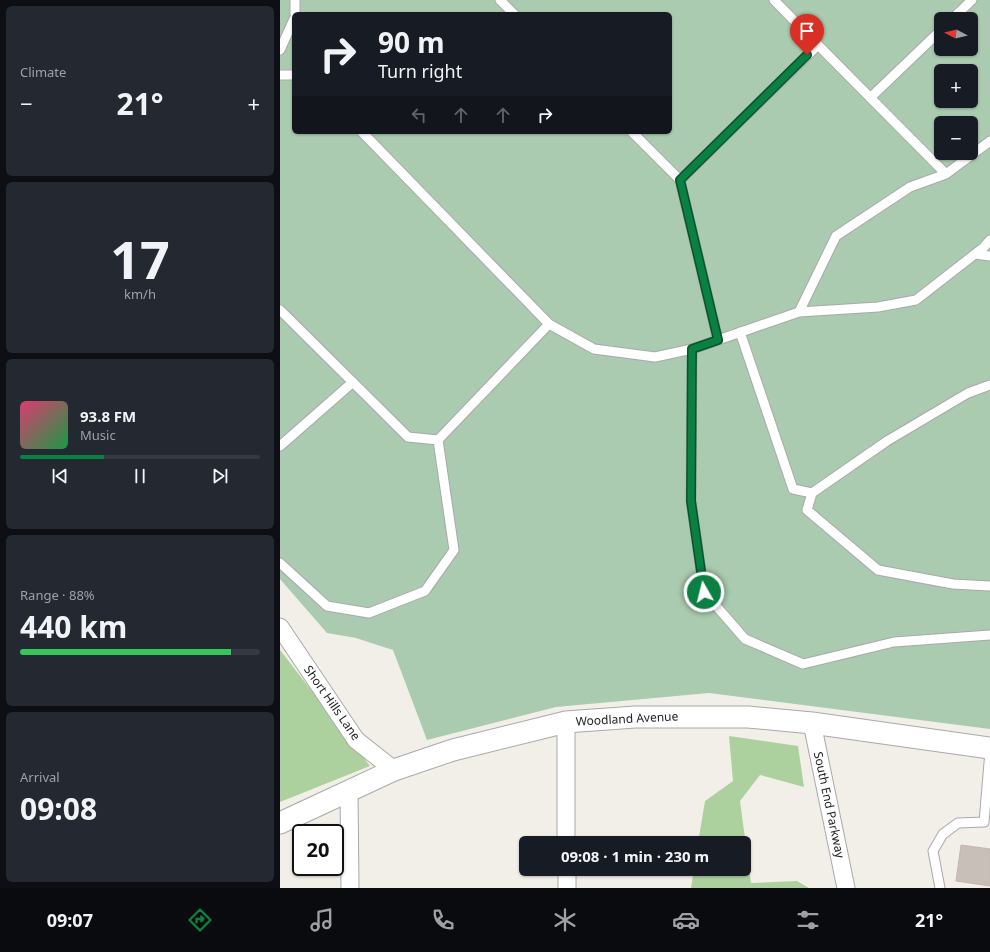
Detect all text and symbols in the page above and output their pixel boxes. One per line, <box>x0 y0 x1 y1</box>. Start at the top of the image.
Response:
north arrow <box>934 12 978 56</box>
map controls <box>934 12 978 160</box>
pin <box>790 14 824 55</box>
icon: arrive <box>796 20 818 42</box>
text: 90 m <box>378 23 445 61</box>
icon: right <box>312 28 364 80</box>
text: Turn right <box>378 59 462 83</box>
text: Climate <box>20 63 66 81</box>
button: + <box>934 64 978 108</box>
text: 21° <box>116 83 164 124</box>
text: − <box>20 88 33 118</box>
text: + <box>247 88 260 118</box>
icon: left <box>408 104 430 126</box>
icon: ahead <box>450 104 472 126</box>
icon: ahead <box>492 104 514 126</box>
icon: right <box>534 104 556 126</box>
button: − <box>934 116 978 160</box>
text: 17 <box>110 223 170 294</box>
text: km/h <box>124 285 156 303</box>
text: 93.8 FM <box>80 406 136 426</box>
text: Music <box>80 426 116 444</box>
icon: previous <box>49 465 71 487</box>
icon: pause <box>129 465 151 487</box>
icon: next <box>209 465 231 487</box>
position arrow <box>683 571 725 613</box>
text: Range · 88% <box>20 586 95 604</box>
text: 440 km <box>20 606 127 647</box>
street label: Short Hills Lane <box>300 662 365 744</box>
street label: Woodland Avenue <box>575 707 679 730</box>
street label: South End Parkway <box>810 750 849 861</box>
text: Arrival <box>20 768 60 786</box>
text: 09:08 <box>20 788 97 829</box>
speed limit sign: 20 <box>292 824 344 876</box>
text: 09:08 · 1 min · 230 m <box>561 846 709 866</box>
icon: directions <box>186 906 214 934</box>
icon: music <box>308 906 336 934</box>
icon: phone <box>429 906 457 934</box>
icon: climate <box>551 906 579 934</box>
icon: car <box>672 906 700 934</box>
icon: filters <box>794 906 822 934</box>
text: 09:07 <box>47 908 93 932</box>
text: 21° <box>915 908 943 932</box>

